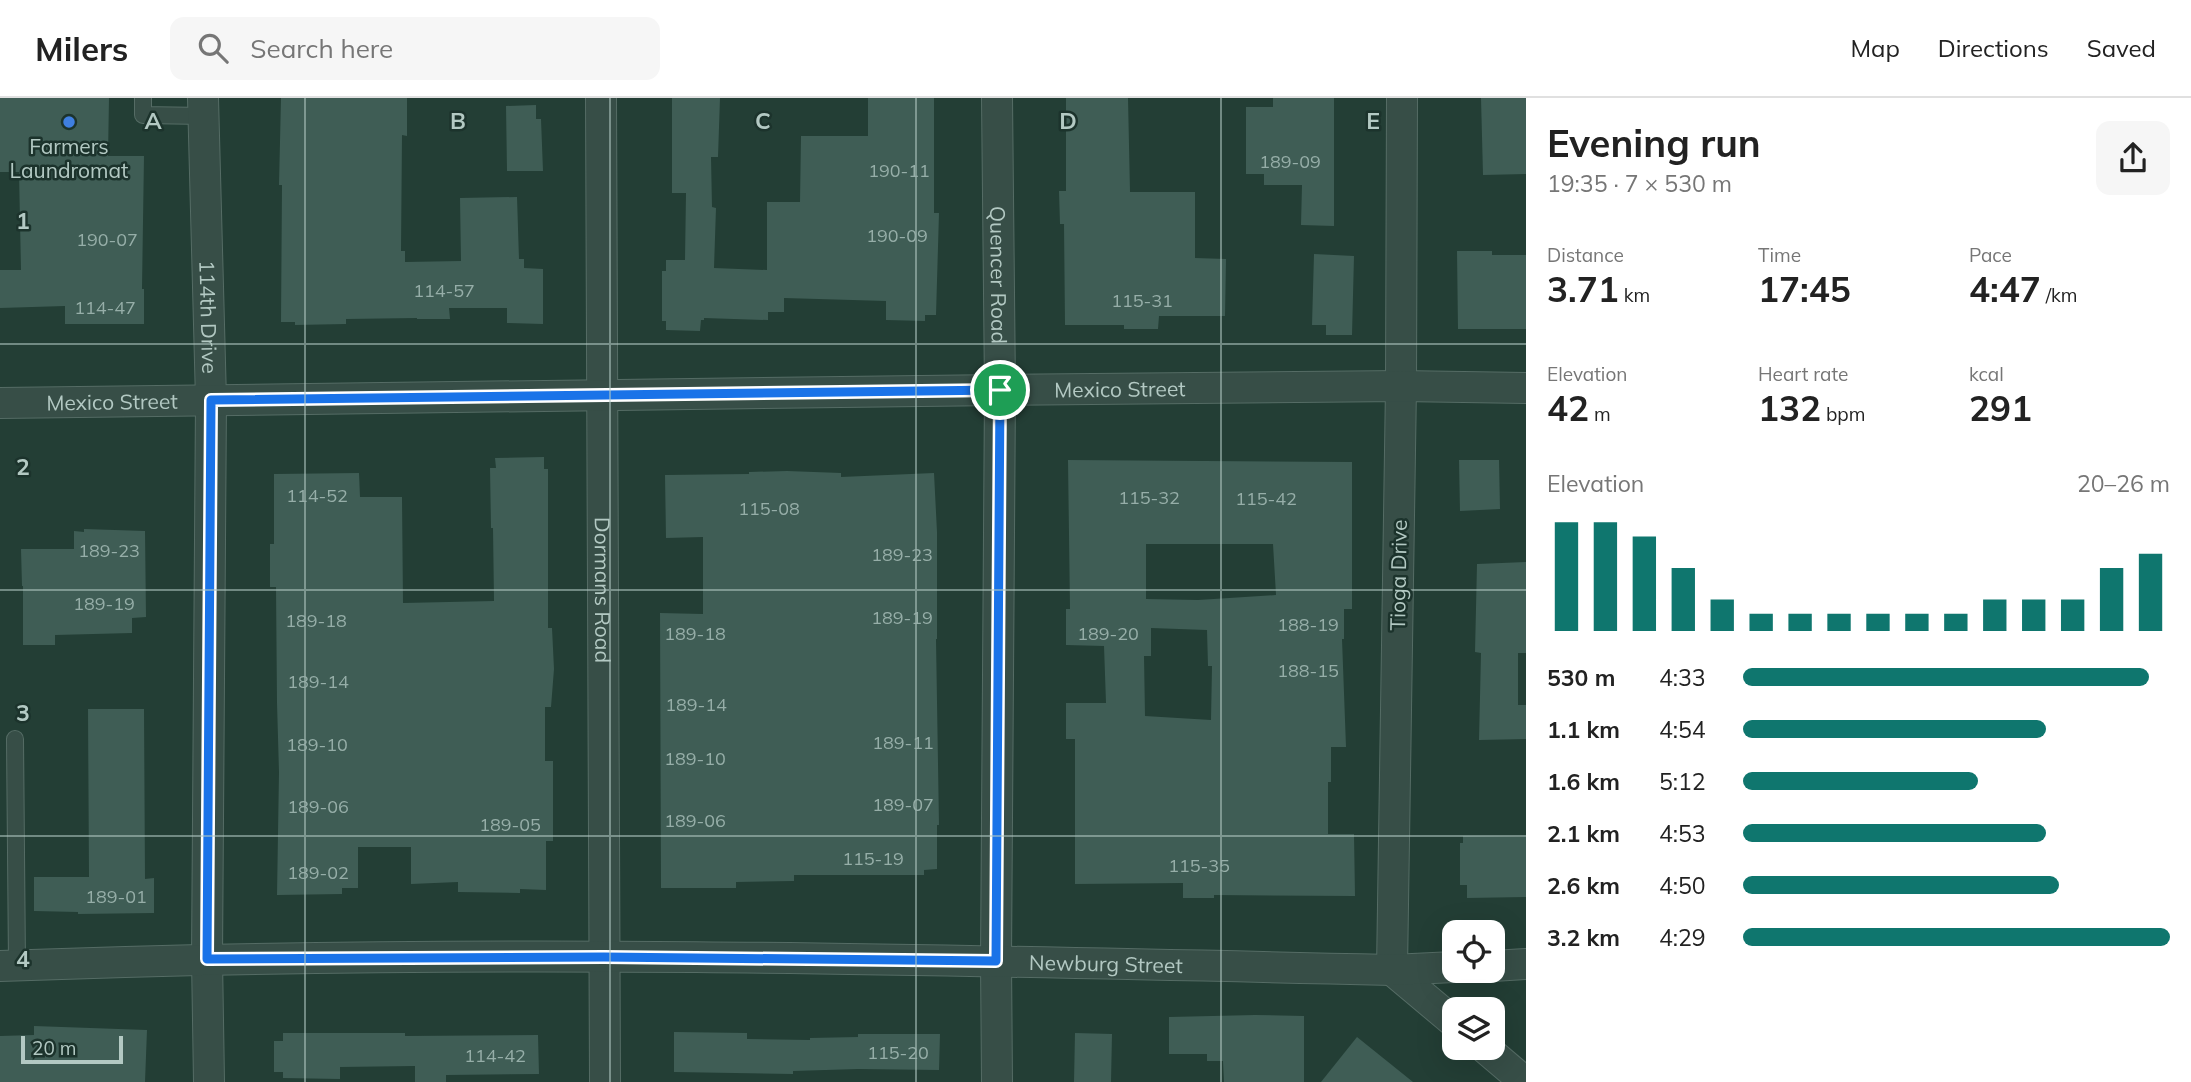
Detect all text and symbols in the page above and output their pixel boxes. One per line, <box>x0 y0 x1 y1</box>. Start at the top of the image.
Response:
search box <box>170 17 660 80</box>
text: Milers <box>35 28 128 69</box>
icon: search <box>194 29 232 67</box>
text: Search here <box>250 32 393 65</box>
text: Map <box>1850 33 1900 63</box>
text: Directions <box>1938 33 2049 63</box>
text: Saved <box>2087 33 2156 63</box>
text: A <box>144 106 162 135</box>
text: B <box>450 106 466 135</box>
text: C <box>755 106 771 135</box>
text: D <box>1059 106 1077 135</box>
text: E <box>1366 106 1380 135</box>
marker: Farmers Laundromat <box>61 114 77 130</box>
text: Evening run <box>1547 119 1761 167</box>
button: share <box>2096 121 2170 195</box>
place label: Farmers Laundromat <box>10 133 128 183</box>
house number: 189-09 <box>1259 150 1321 173</box>
house number: 190-11 <box>868 159 930 182</box>
text: 19:35 · 7 × 530 m <box>1547 169 1732 198</box>
text: 1 <box>16 206 30 235</box>
street label: Quencer Road <box>985 206 1013 344</box>
house number: 190-09 <box>866 224 928 247</box>
house number: 190-07 <box>76 228 138 251</box>
text: Distance <box>1547 243 1624 267</box>
text: Time <box>1758 243 1801 267</box>
text: Pace <box>1969 243 2012 267</box>
street label: 114th Drive <box>194 260 223 374</box>
text: 3.71 <box>1547 267 1619 311</box>
text: 17:45 <box>1758 267 1851 311</box>
text: 4:47 <box>1969 267 2041 311</box>
house number: 114-57 <box>413 279 475 302</box>
text: km <box>1619 283 1650 307</box>
text: /km <box>2041 283 2078 307</box>
house number: 115-31 <box>1111 289 1173 312</box>
house number: 114-47 <box>74 296 136 319</box>
pin <box>970 360 1030 420</box>
text: Elevation <box>1547 362 1627 386</box>
text: Heart rate <box>1758 362 1848 386</box>
text: kcal <box>1969 362 2004 386</box>
icon: arrive <box>981 371 1019 409</box>
street label: Mexico Street <box>1054 375 1186 402</box>
text: 42 <box>1547 386 1589 430</box>
text: 132 <box>1758 386 1821 430</box>
text: 291 <box>1969 386 2032 430</box>
street label: Mexico Street <box>46 388 178 415</box>
text: m <box>1589 402 1611 426</box>
text: bpm <box>1821 402 1865 426</box>
text: 2 <box>16 452 30 481</box>
text: Elevation <box>1547 469 1644 498</box>
text: 20–26 m <box>2077 469 2170 498</box>
house number: 114-52 <box>286 484 348 507</box>
house number: 115-32 <box>1118 486 1180 509</box>
house number: 115-42 <box>1235 487 1297 510</box>
house number: 115-08 <box>738 497 800 520</box>
street label: Dormans Road <box>590 517 616 663</box>
street label: Tioga Drive <box>1384 519 1412 631</box>
house number: 189-23 <box>78 539 140 562</box>
house number: 189-23 <box>871 543 933 566</box>
house number: 189-19 <box>73 592 135 615</box>
house number: 189-19 <box>871 606 933 629</box>
house number: 189-18 <box>285 609 347 632</box>
house number: 188-19 <box>1277 613 1339 636</box>
house number: 189-18 <box>664 622 726 645</box>
house number: 189-20 <box>1077 622 1139 645</box>
house number: 188-15 <box>1277 659 1339 682</box>
text: 530 m <box>1547 663 1615 692</box>
text: 4:33 <box>1659 663 1706 692</box>
house number: 189-14 <box>287 670 349 693</box>
house number: 189-14 <box>665 693 727 716</box>
text: 3 <box>16 698 30 727</box>
text: 1.1 km <box>1547 715 1620 744</box>
text: 4:54 <box>1659 715 1706 744</box>
house number: 189-11 <box>872 731 934 754</box>
house number: 189-10 <box>286 733 348 756</box>
house number: 189-10 <box>664 747 726 770</box>
text: 1.6 km <box>1547 767 1620 796</box>
text: 5:12 <box>1659 767 1706 796</box>
house number: 189-07 <box>872 793 934 816</box>
house number: 189-06 <box>287 795 349 818</box>
house number: 189-06 <box>664 809 726 832</box>
house number: 189-05 <box>479 813 541 836</box>
text: 2.1 km <box>1547 819 1620 848</box>
text: 4:53 <box>1659 819 1706 848</box>
house number: 115-19 <box>842 847 904 870</box>
house number: 115-35 <box>1168 854 1230 877</box>
house number: 189-02 <box>287 861 349 884</box>
text: 2.6 km <box>1547 871 1620 900</box>
text: 4:50 <box>1659 871 1706 900</box>
house number: 189-01 <box>85 885 147 908</box>
map controls <box>1442 920 1505 1060</box>
button: locate <box>1442 920 1505 983</box>
text: 3.2 km <box>1547 923 1620 952</box>
text: 4:29 <box>1659 923 1706 952</box>
text: 4 <box>16 944 30 973</box>
street label: Newburg Street <box>1029 949 1183 978</box>
button: layers <box>1442 997 1505 1060</box>
scale bar <box>21 1033 122 1065</box>
text: 20 m <box>32 1036 76 1060</box>
house number: 115-20 <box>867 1041 929 1064</box>
house number: 114-42 <box>464 1044 526 1067</box>

